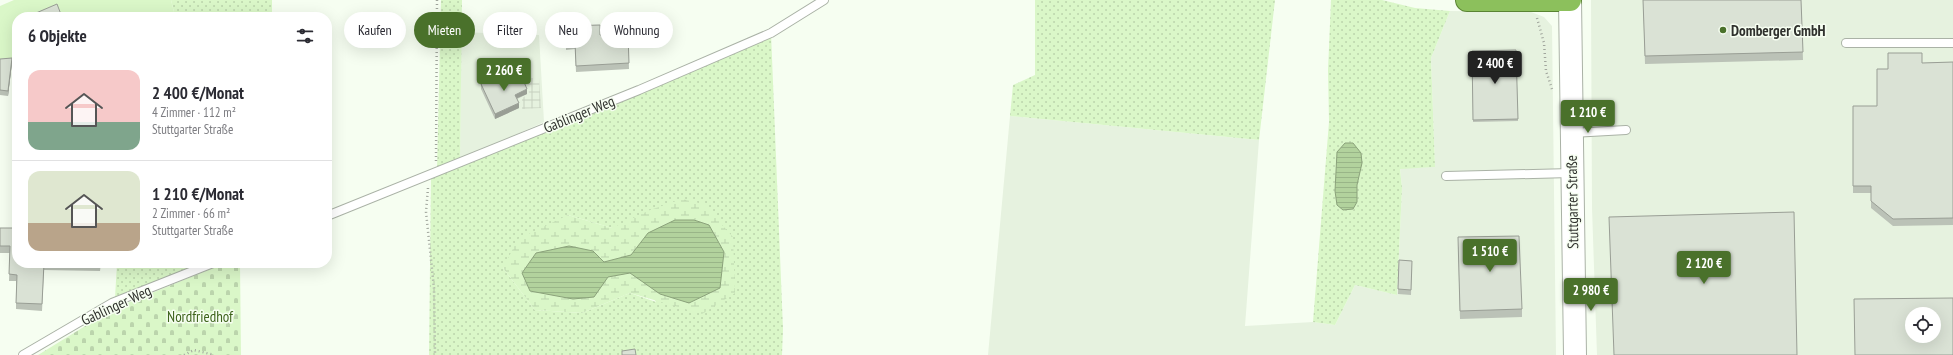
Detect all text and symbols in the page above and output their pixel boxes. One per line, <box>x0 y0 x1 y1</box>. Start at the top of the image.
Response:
chip: Kaufen <box>344 12 406 48</box>
chip: Mieten <box>414 12 475 48</box>
chip: Filter <box>483 12 537 48</box>
chip: Neu <box>545 12 592 48</box>
chip: Wohnung <box>600 12 673 48</box>
place label: Domberger GmbH <box>1731 21 1826 40</box>
text: 6 Objekte <box>28 25 87 47</box>
icon: filters <box>294 25 316 47</box>
marker: Domberger GmbH <box>1718 25 1728 35</box>
pin: 2 400 € <box>1458 51 1532 85</box>
text: 2 400 € <box>1477 55 1513 72</box>
pin: 2 260 € <box>467 58 541 92</box>
text: 2 260 € <box>486 62 522 79</box>
text: 2 400 €/Monat <box>152 82 244 104</box>
icon: home <box>60 86 108 134</box>
street label: Gablinger Weg <box>541 91 617 137</box>
pin: 1 210 € <box>1551 100 1625 134</box>
text: 4 Zimmer · 112 m² <box>152 104 236 121</box>
text: 1 210 € <box>1570 104 1606 121</box>
text: Stuttgarter Straße <box>152 121 233 138</box>
street label: Stuttgarter Straße <box>1562 155 1582 249</box>
text: 1 210 €/Monat <box>152 183 244 205</box>
icon: home <box>60 187 108 235</box>
text: 2 Zimmer · 66 m² <box>152 205 230 222</box>
text: Stuttgarter Straße <box>152 222 233 239</box>
pin: 1 510 € <box>1453 239 1527 273</box>
text: 1 510 € <box>1472 243 1508 260</box>
pin: 2 120 € <box>1667 251 1741 285</box>
text: 2 120 € <box>1686 255 1722 272</box>
pin: 2 980 € <box>1554 278 1628 312</box>
street label: Gablinger Weg <box>78 281 154 329</box>
text: 2 980 € <box>1573 282 1609 299</box>
park label: Nordfriedhof <box>167 307 234 326</box>
map controls <box>1905 307 1941 343</box>
button: locate <box>1905 307 1941 343</box>

